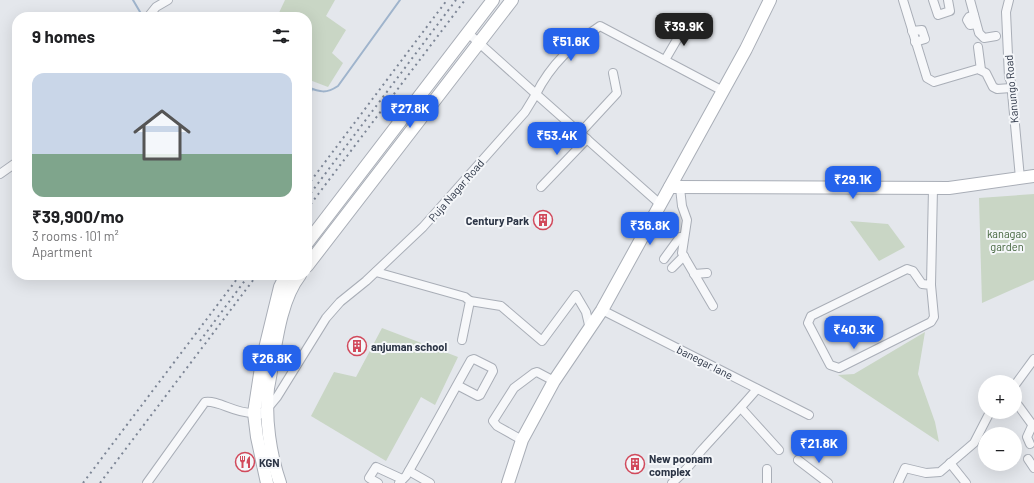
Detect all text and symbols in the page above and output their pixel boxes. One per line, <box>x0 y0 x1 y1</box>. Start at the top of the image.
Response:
pin: ₹39.9K <box>651 13 717 47</box>
text: ₹39.9K <box>664 18 704 34</box>
icon: filters <box>270 25 292 47</box>
text: 9 homes <box>32 26 95 46</box>
pin: ₹51.6K <box>538 28 604 62</box>
text: ₹51.6K <box>552 33 590 49</box>
street label: Kanungo Road <box>1002 54 1020 124</box>
pin: ₹27.8K <box>377 95 443 129</box>
icon: home <box>126 99 198 171</box>
text: ₹27.8K <box>391 100 430 116</box>
pin: ₹53.4K <box>524 122 590 156</box>
text: ₹53.4K <box>537 127 577 143</box>
street label: Puja Nagar Road <box>426 156 486 224</box>
pin: ₹29.1K <box>820 166 886 200</box>
text: ₹29.1K <box>834 171 872 187</box>
text: ₹39,900/mo <box>32 206 124 226</box>
building icon: Century Park <box>532 209 554 231</box>
pin: ₹36.8K <box>617 212 683 246</box>
place label: Century Park <box>466 214 529 227</box>
text: ₹36.8K <box>630 217 670 233</box>
park label: kanagao garden <box>987 227 1027 253</box>
text: 3 rooms · 101 m² <box>32 228 119 244</box>
text: Apartment <box>32 244 93 260</box>
pin: ₹40.3K <box>821 316 887 350</box>
text: ₹40.3K <box>833 321 875 337</box>
building icon: anjuman school <box>346 335 368 357</box>
place label: anjuman school <box>371 340 447 353</box>
street label: banegar lane <box>675 342 735 382</box>
pin: ₹26.8K <box>239 345 305 379</box>
text: ₹26.8K <box>252 350 292 366</box>
map controls <box>978 375 1022 471</box>
button: + <box>978 375 1022 419</box>
button: − <box>978 427 1022 471</box>
pin: ₹21.8K <box>786 430 852 464</box>
text: ₹21.8K <box>800 435 838 451</box>
restaurant icon: KGN <box>234 451 256 473</box>
place label: New poonam complex <box>649 452 712 478</box>
building icon: New poonam complex <box>624 453 646 475</box>
place label: KGN <box>259 456 280 469</box>

